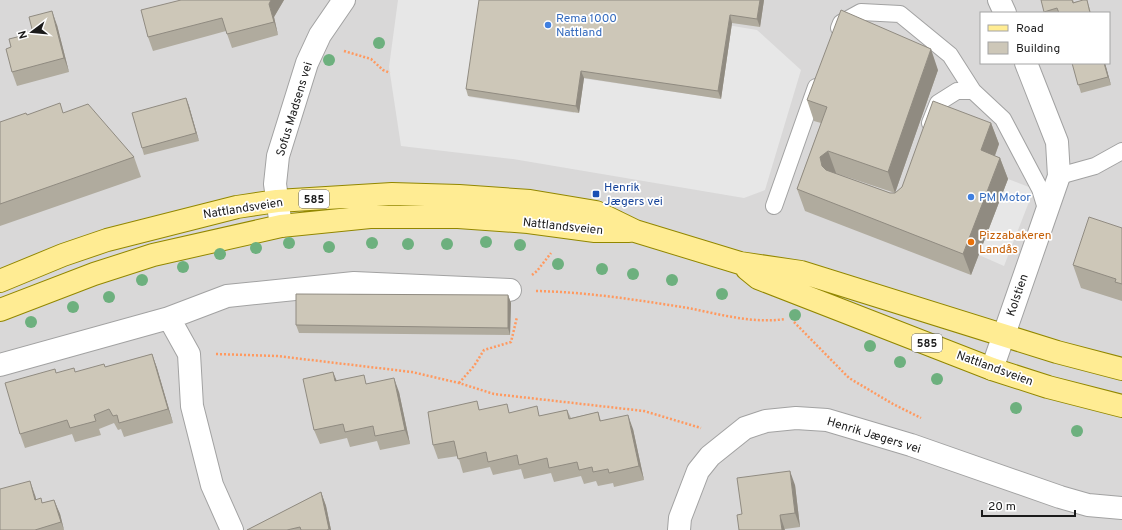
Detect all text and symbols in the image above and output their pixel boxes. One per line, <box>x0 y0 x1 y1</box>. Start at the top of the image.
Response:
place label: Rema 1000 Nattland <box>556 11 617 41</box>
north arrow <box>12 12 52 52</box>
legend <box>980 12 1110 64</box>
marker: Rema 1000 Nattland <box>543 20 553 30</box>
text: Road <box>1016 21 1044 37</box>
text: N <box>16 29 31 40</box>
text: Building <box>1016 41 1060 57</box>
street label: Sofus Madsens vei <box>273 60 317 158</box>
place label: Henrik Jægers vei <box>604 180 663 210</box>
marker: Henrik Jægers vei <box>591 189 601 199</box>
road number: 585 <box>299 190 329 208</box>
place label: PM Motor <box>979 190 1031 206</box>
marker: PM Motor <box>966 192 976 202</box>
street label: Nattlandsveien <box>202 195 284 223</box>
street label: Nattlandsveien <box>522 215 604 239</box>
place label: Pizzabakeren Landås <box>979 228 1052 258</box>
marker: Pizzabakeren Landås <box>966 237 976 247</box>
street label: Kolstien <box>1003 272 1033 319</box>
road number: 585 <box>912 334 942 352</box>
street label: Nattlandsveien <box>954 348 1035 390</box>
street label: Henrik Jægers vei <box>825 414 923 458</box>
scale bar <box>982 492 1075 518</box>
text: 20 m <box>988 499 1016 515</box>

